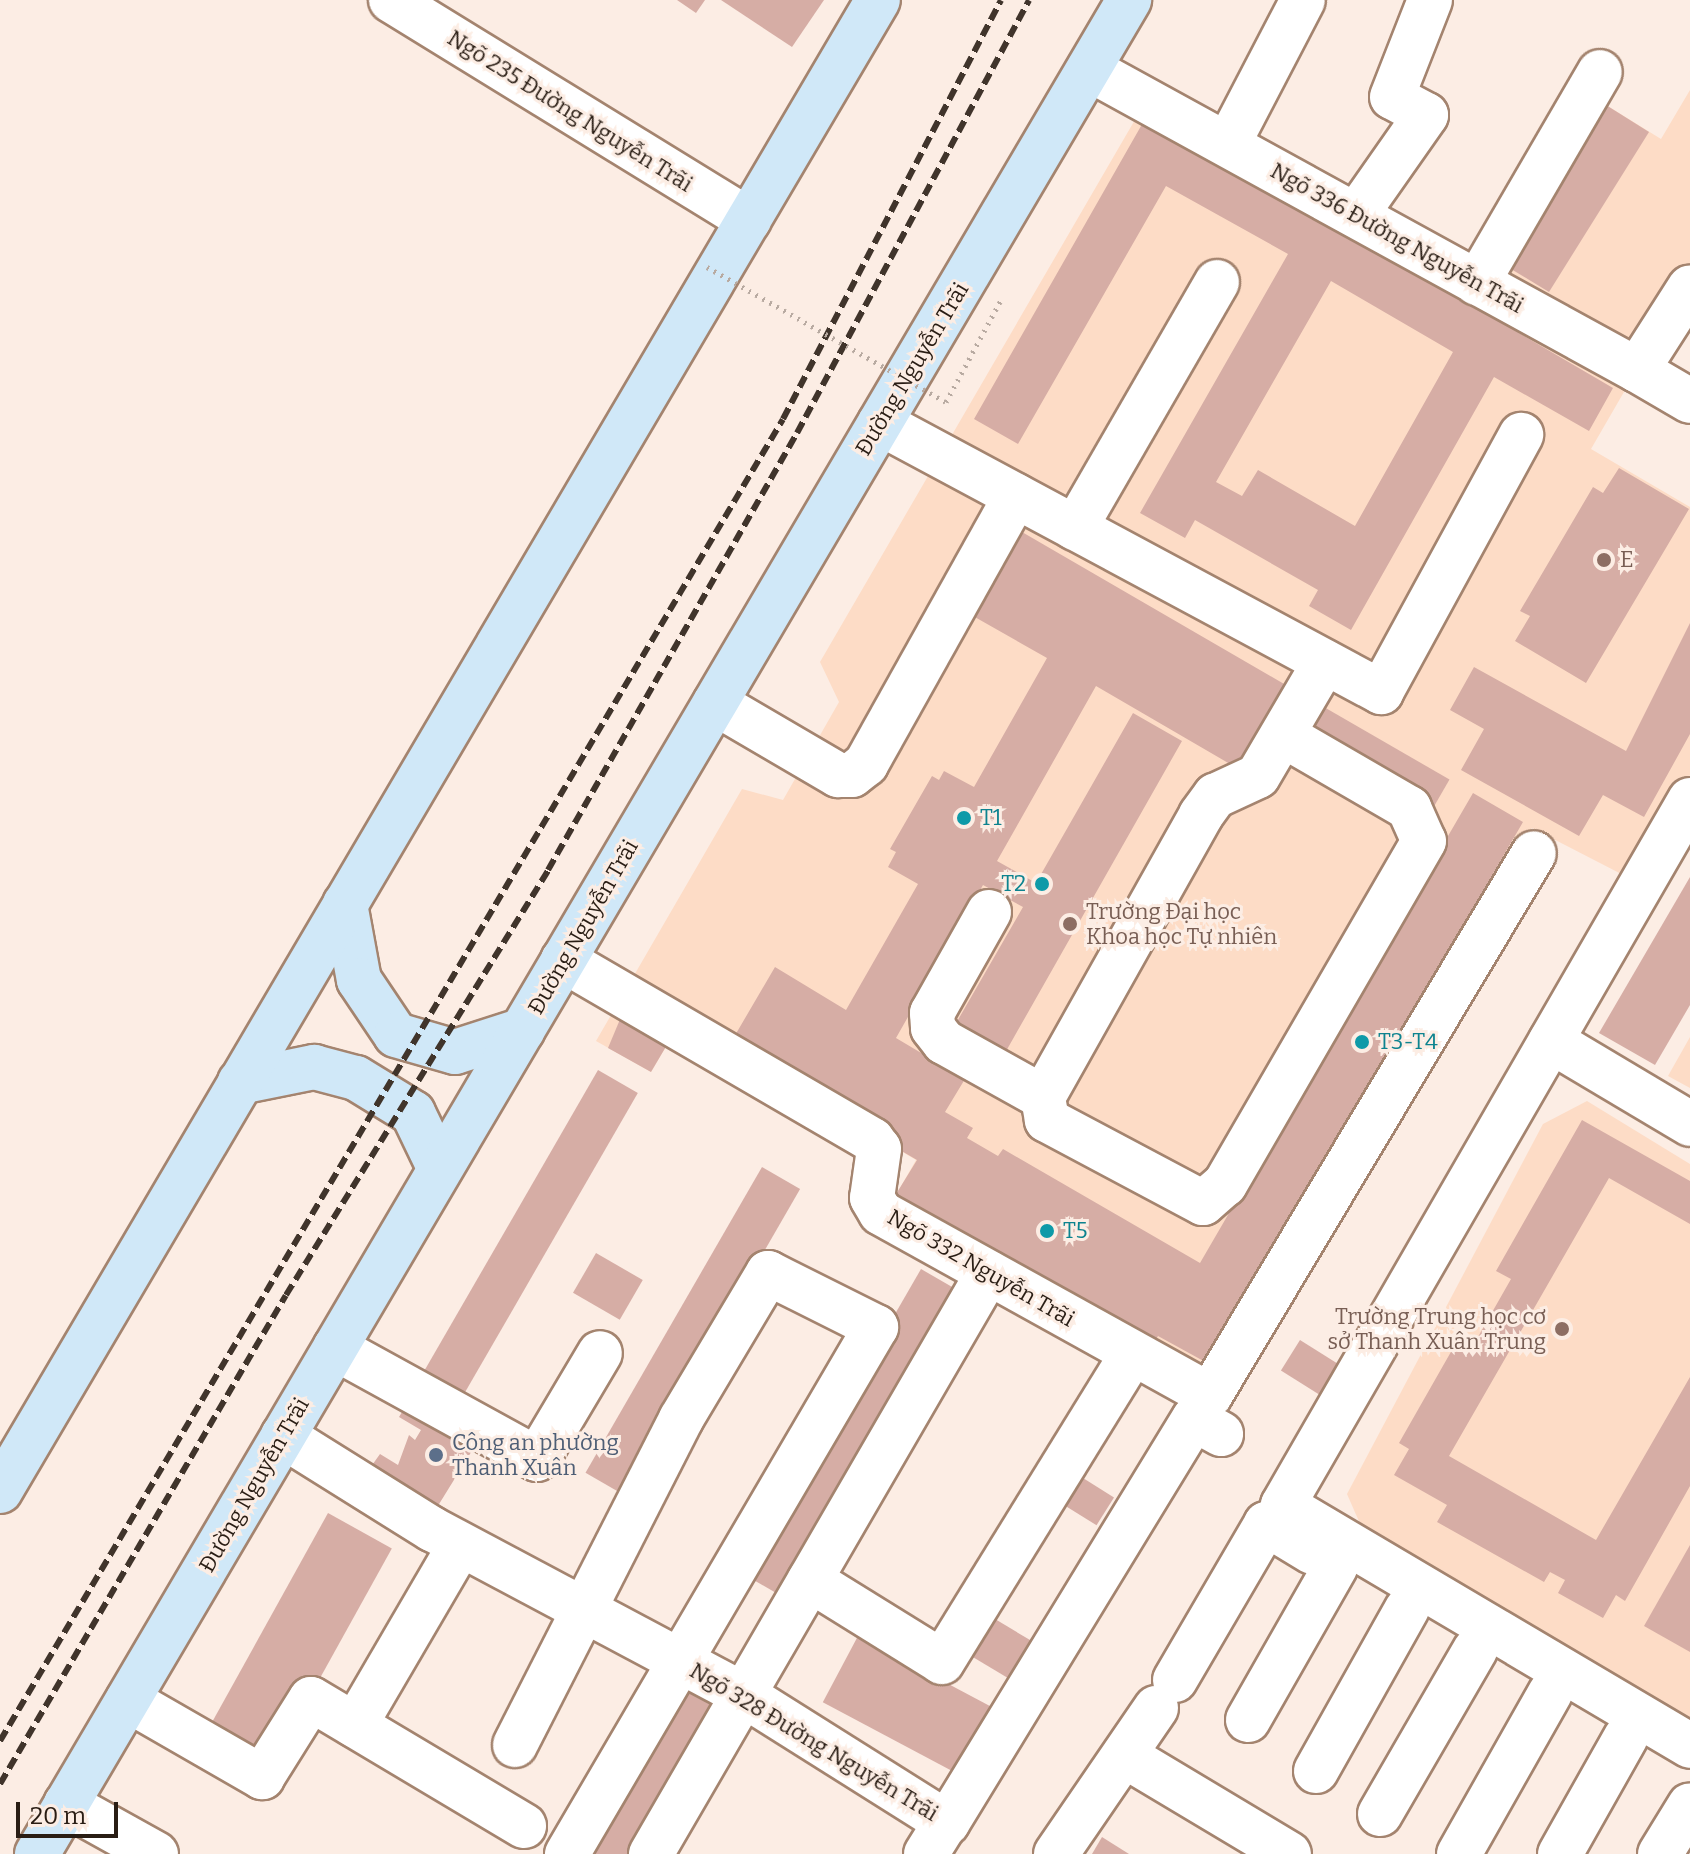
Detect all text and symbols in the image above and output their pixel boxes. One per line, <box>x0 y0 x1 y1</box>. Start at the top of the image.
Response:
street label: Ngõ 235 Đường Nguyễn Trãi <box>443 25 697 197</box>
street label: Ngõ 336 Đường Nguyễn Trãi <box>1266 157 1528 319</box>
street label: Đường Nguyễn Trãi <box>850 278 974 460</box>
place label: E <box>1620 547 1634 573</box>
marker: E <box>1595 551 1613 569</box>
place label: T1 <box>980 805 1002 831</box>
marker: T1 <box>955 809 973 827</box>
street label: Đường Nguyễn Trãi <box>522 835 644 1019</box>
place label: T2 <box>1001 871 1026 897</box>
marker: T2 <box>1033 875 1051 893</box>
place label: Trường Đại học Khoa học Tự nhiên <box>1086 898 1277 950</box>
marker: Trường Đại học Khoa học Tự nhiên <box>1061 915 1079 933</box>
place label: T3-T4 <box>1378 1029 1438 1055</box>
marker: T3-T4 <box>1353 1033 1371 1051</box>
street label: Ngõ 332 Nguyễn Trãi <box>883 1204 1079 1332</box>
place label: T5 <box>1063 1218 1088 1244</box>
marker: T5 <box>1038 1222 1056 1240</box>
place label: Trường Trung học cơ sở Thanh Xuân Trung <box>1328 1303 1546 1354</box>
marker: Trường Trung học cơ sở Thanh Xuân Trung <box>1553 1320 1571 1338</box>
street label: Đường Nguyễn Trãi <box>193 1393 315 1577</box>
place label: Công an phường Thanh Xuân <box>452 1429 619 1480</box>
marker: Công an phường Thanh Xuân <box>427 1446 445 1464</box>
street label: Ngõ 328 Đường Nguyễn Trãi <box>685 1657 943 1827</box>
scale bar <box>20 1786 122 1836</box>
text: 20 m <box>30 1802 86 1830</box>

